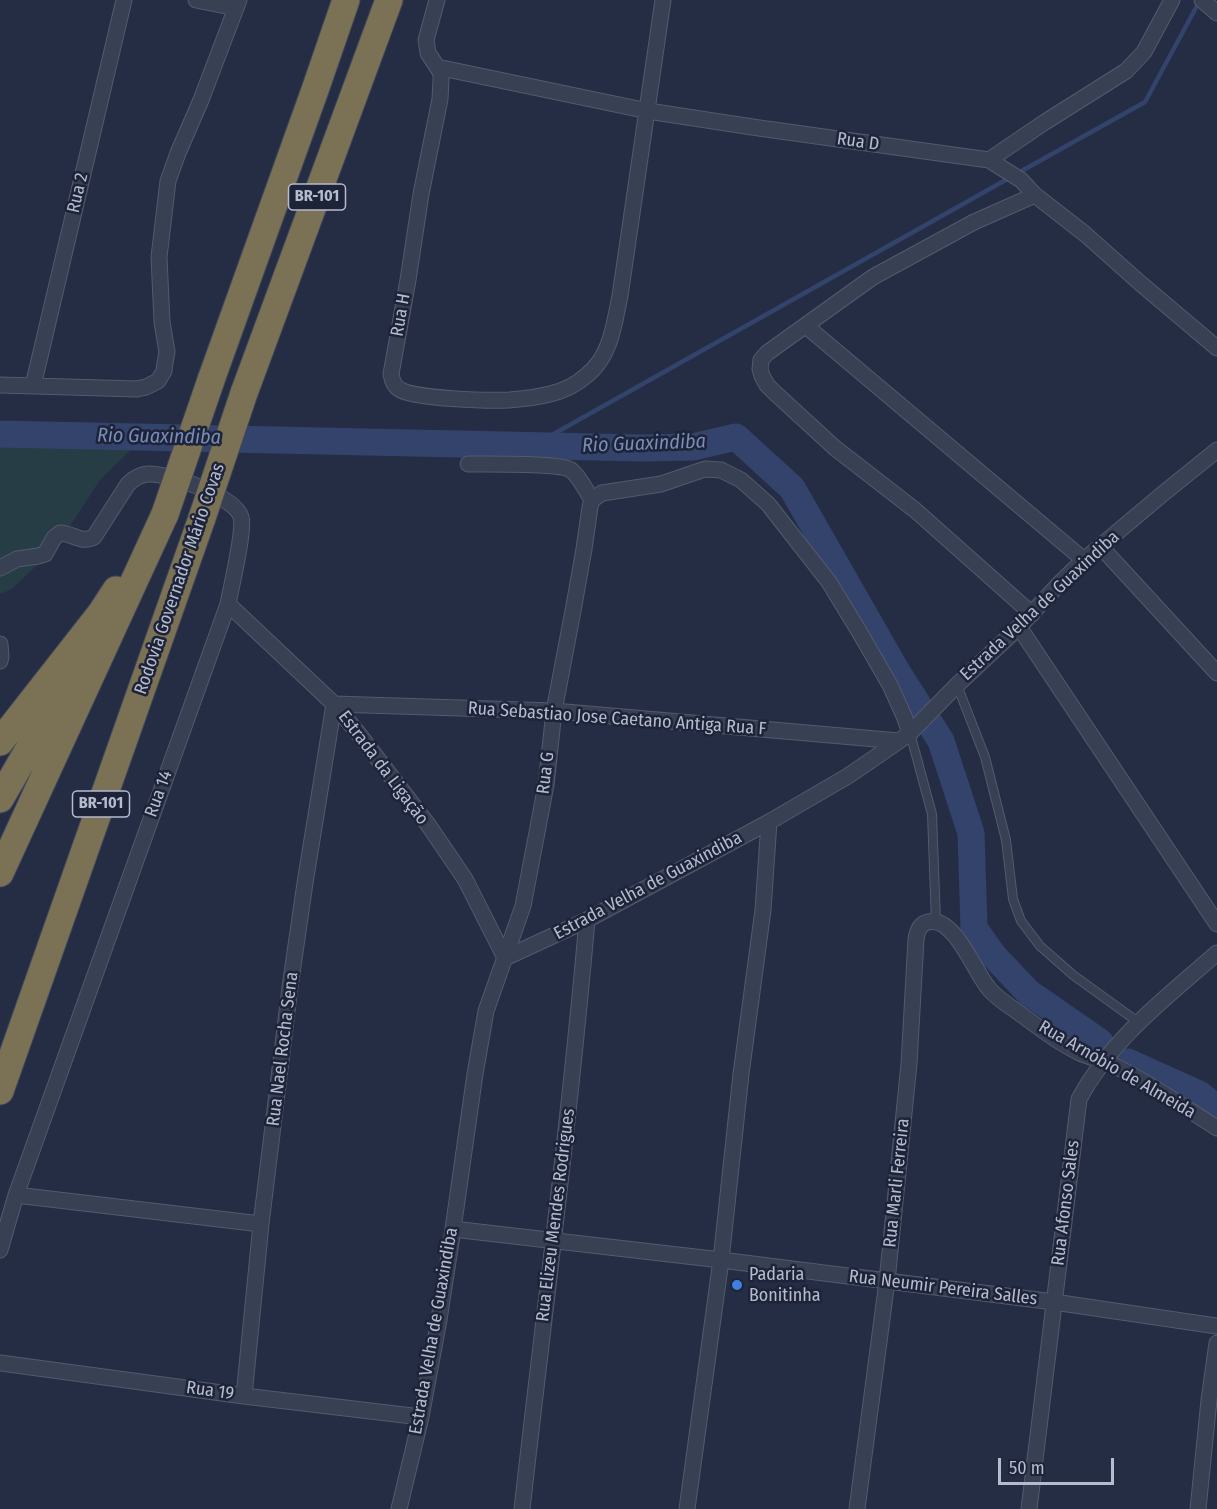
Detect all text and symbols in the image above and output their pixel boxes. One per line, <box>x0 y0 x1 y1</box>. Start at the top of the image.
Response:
street label: Rua D <box>835 128 881 156</box>
street label: Rua 2 <box>63 171 93 215</box>
road number: BR-101 <box>288 184 346 210</box>
street label: Rua H <box>387 292 415 338</box>
water label: Rio Guaxindiba <box>97 424 221 450</box>
water label: Rio Guaxindiba <box>582 430 706 458</box>
street label: Rodovia Governador Mário Covas <box>130 461 230 697</box>
street label: Estrada Velha de Guaxindiba <box>956 527 1124 685</box>
street label: Rua Sebastiao Jose Caetano Antiga Rua F <box>467 698 767 740</box>
street label: Estrada da Ligação <box>333 707 433 829</box>
street label: Rua G <box>533 751 559 795</box>
street label: Rua 14 <box>141 768 177 820</box>
road number: BR-101 <box>72 791 130 817</box>
street label: Estrada Velha de Guaxindiba <box>550 827 746 945</box>
street label: Rua Nael Rocha Sena <box>263 971 303 1127</box>
street label: Rua Arnóbio de Almeida <box>1035 1016 1199 1124</box>
street label: Rua Elizeu Mendes Rodrigues <box>532 1107 580 1323</box>
street label: Rua Marli Ferreira <box>879 1117 915 1249</box>
street label: Rua Afonso Sales <box>1048 1139 1084 1267</box>
street label: Estrada Velha de Guaxindiba <box>405 1226 463 1436</box>
place label: Padaria Bonitinha <box>749 1264 821 1306</box>
street label: Rua Neumir Pereira Salles <box>848 1266 1038 1310</box>
marker: Padaria Bonitinha <box>730 1278 744 1292</box>
street label: Rua 19 <box>185 1377 235 1405</box>
scale bar <box>1001 1446 1116 1484</box>
text: 50 m <box>1009 1457 1045 1479</box>

